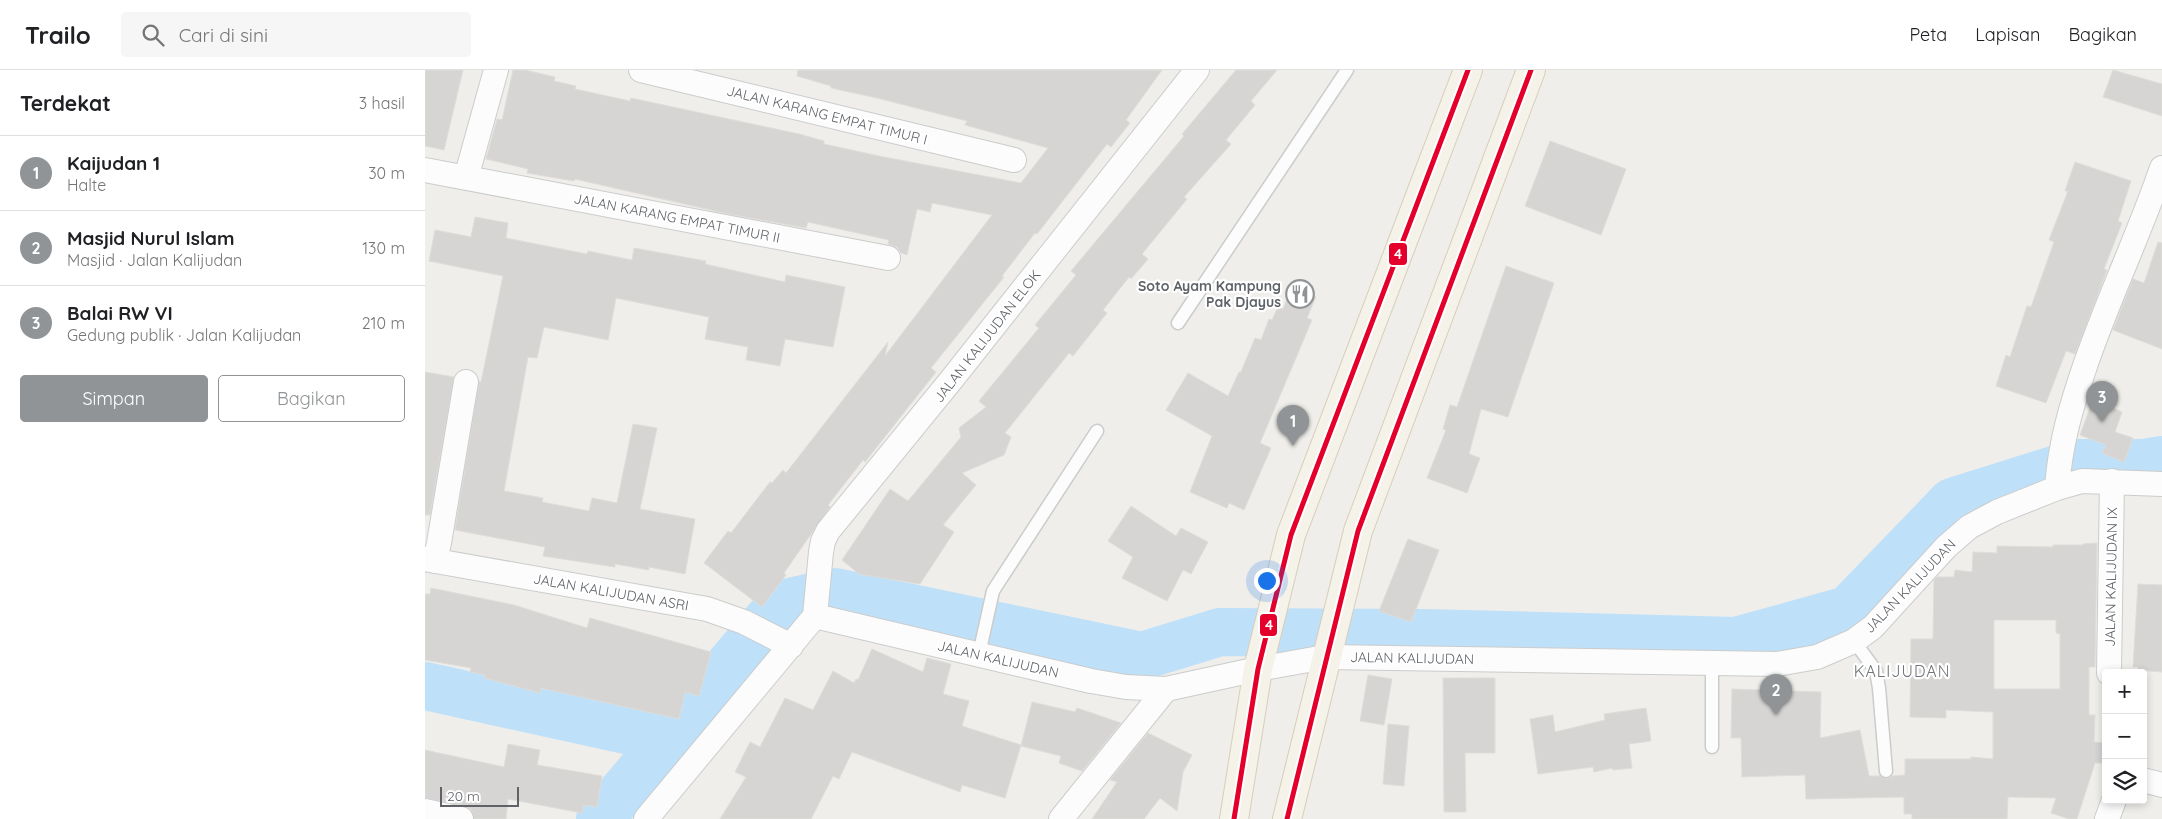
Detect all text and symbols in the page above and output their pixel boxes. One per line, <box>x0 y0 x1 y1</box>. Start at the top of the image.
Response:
search box <box>121 12 471 57</box>
text: Trailo <box>25 20 91 50</box>
icon: search <box>139 21 167 49</box>
text: Cari di sini <box>179 23 268 47</box>
text: Peta <box>1910 23 1947 46</box>
text: Lapisan <box>1975 23 2040 46</box>
text: Bagikan <box>2068 23 2137 46</box>
street label: JALAN KARANG EMPAT TIMUR I <box>725 81 929 149</box>
text: Terdekat <box>20 90 111 116</box>
text: 3 hasil <box>359 93 405 113</box>
text: Kaijudan 1 <box>67 151 160 175</box>
text: 1 <box>33 163 39 183</box>
text: 30 m <box>368 163 405 183</box>
text: Halte <box>67 175 106 195</box>
street label: JALAN KARANG EMPAT TIMUR II <box>572 189 782 247</box>
text: Masjid Nurul Islam <box>67 226 235 250</box>
text: 2 <box>31 238 41 258</box>
text: 130 m <box>362 238 405 258</box>
line badge: 4 <box>1388 242 1408 266</box>
text: 4 <box>1394 245 1402 263</box>
text: Masjid · Jalan Kalijudan <box>67 250 242 270</box>
street label: JALAN KALIJUDAN ELOK <box>930 266 1044 406</box>
place label: Soto Ayam Kampung Pak Djayus <box>1138 277 1281 311</box>
restaurant icon: Soto Ayam Kampung Pak Djayus <box>1285 279 1315 309</box>
text: Balai RW VI <box>67 301 173 325</box>
text: 3 <box>32 313 40 333</box>
text: 210 m <box>362 313 405 333</box>
text: Gedung publik · Jalan Kalijudan <box>67 325 301 345</box>
button: Simpan <box>20 375 208 422</box>
button: Bagikan <box>218 375 405 422</box>
pin: 3 <box>2086 381 2118 422</box>
pin: 1 <box>1277 405 1309 446</box>
street label: JALAN KALIJUDAN IX <box>2101 506 2121 647</box>
street label: JALAN KALIJUDAN <box>1860 535 1960 637</box>
your location <box>1254 568 1280 594</box>
street label: JALAN KALIJUDAN ASRI <box>532 569 690 615</box>
line badge: 4 <box>1259 613 1278 637</box>
text: 4 <box>1265 616 1273 634</box>
street label: JALAN KALIJUDAN <box>936 636 1060 682</box>
street label: JALAN KALIJUDAN <box>1350 648 1474 668</box>
district label: KALIJUDAN <box>1854 661 1950 681</box>
map controls <box>2102 669 2147 804</box>
button: + <box>2102 669 2147 714</box>
pin: 2 <box>1760 674 1792 715</box>
button: − <box>2102 714 2147 759</box>
button: layers <box>2102 759 2147 804</box>
scale bar <box>440 784 519 807</box>
text: 20 m <box>447 787 480 805</box>

